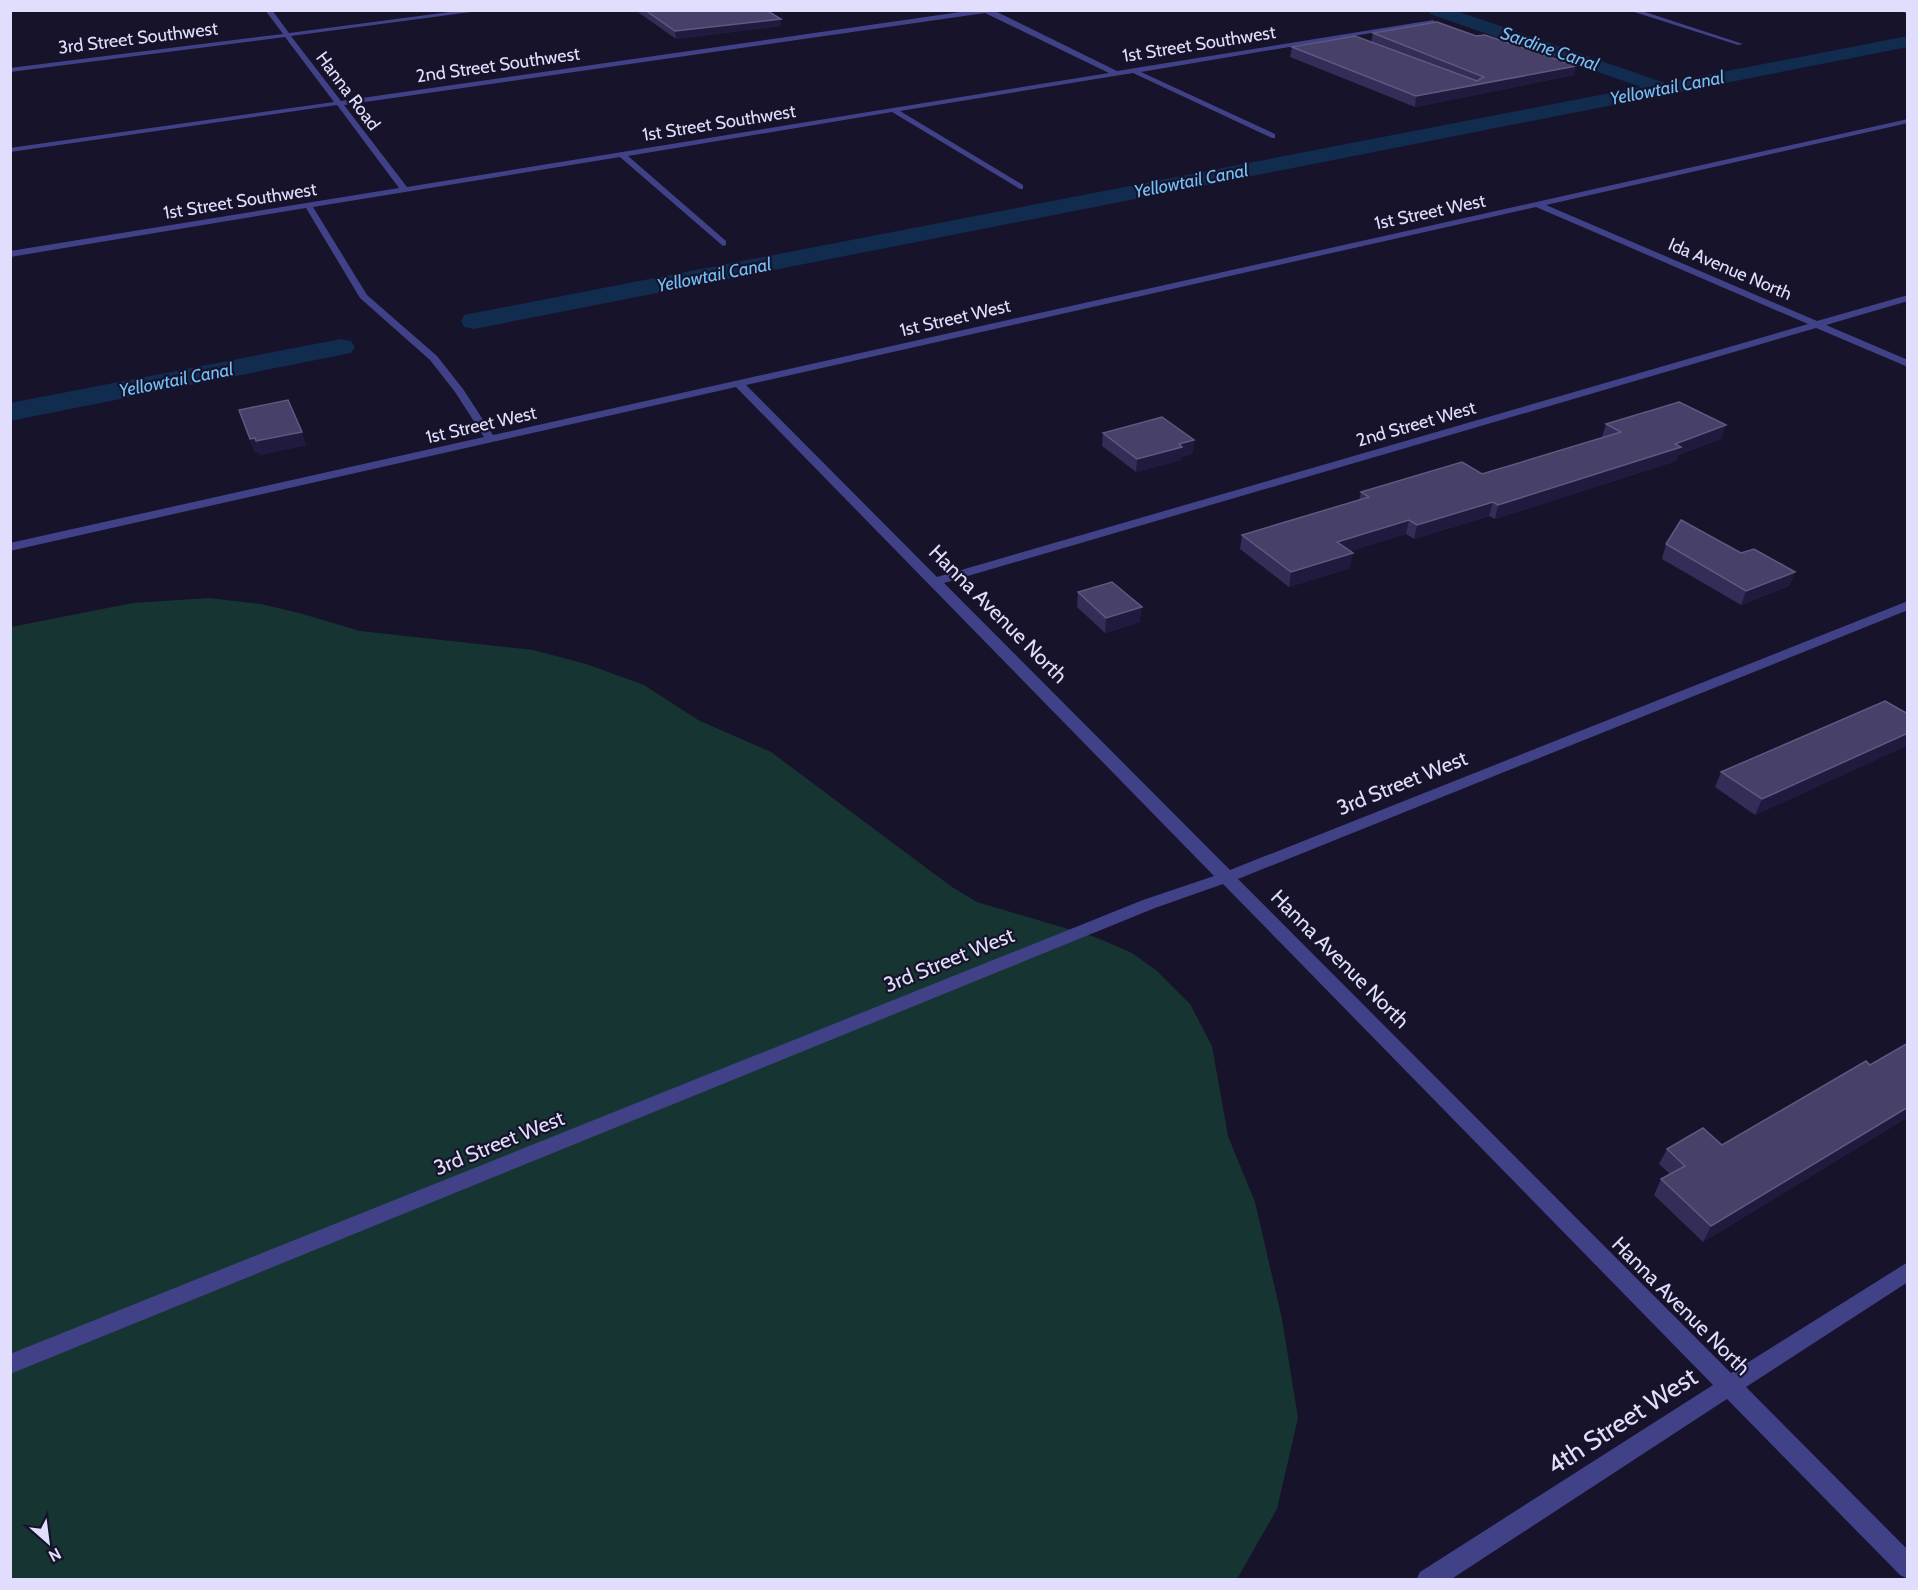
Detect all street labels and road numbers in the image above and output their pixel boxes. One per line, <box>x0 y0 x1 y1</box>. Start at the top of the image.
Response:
street label: 3rd Street Southwest <box>57 17 219 59</box>
street label: 1st Street Southwest <box>1121 21 1277 67</box>
street label: 2nd Street Southwest <box>415 43 581 87</box>
street label: Hanna Road <box>311 47 385 135</box>
street label: 1st Street Southwest <box>641 100 797 146</box>
street label: 1st Street Southwest <box>162 178 318 224</box>
street label: 1st Street West <box>1373 190 1487 234</box>
street label: Ida Avenue North <box>1665 233 1795 305</box>
street label: 1st Street West <box>898 295 1012 341</box>
street label: 2nd Street West <box>1354 396 1478 452</box>
street label: 1st Street West <box>424 402 538 448</box>
street label: Hanna Avenue North <box>924 539 1073 688</box>
street label: 3rd Street West <box>1333 745 1471 820</box>
street label: Hanna Avenue North <box>1266 884 1415 1033</box>
street label: 3rd Street West <box>880 922 1018 997</box>
street label: 3rd Street West <box>430 1105 568 1180</box>
street label: Hanna Avenue North <box>1607 1231 1756 1380</box>
street label: 4th Street West <box>1541 1360 1703 1481</box>

